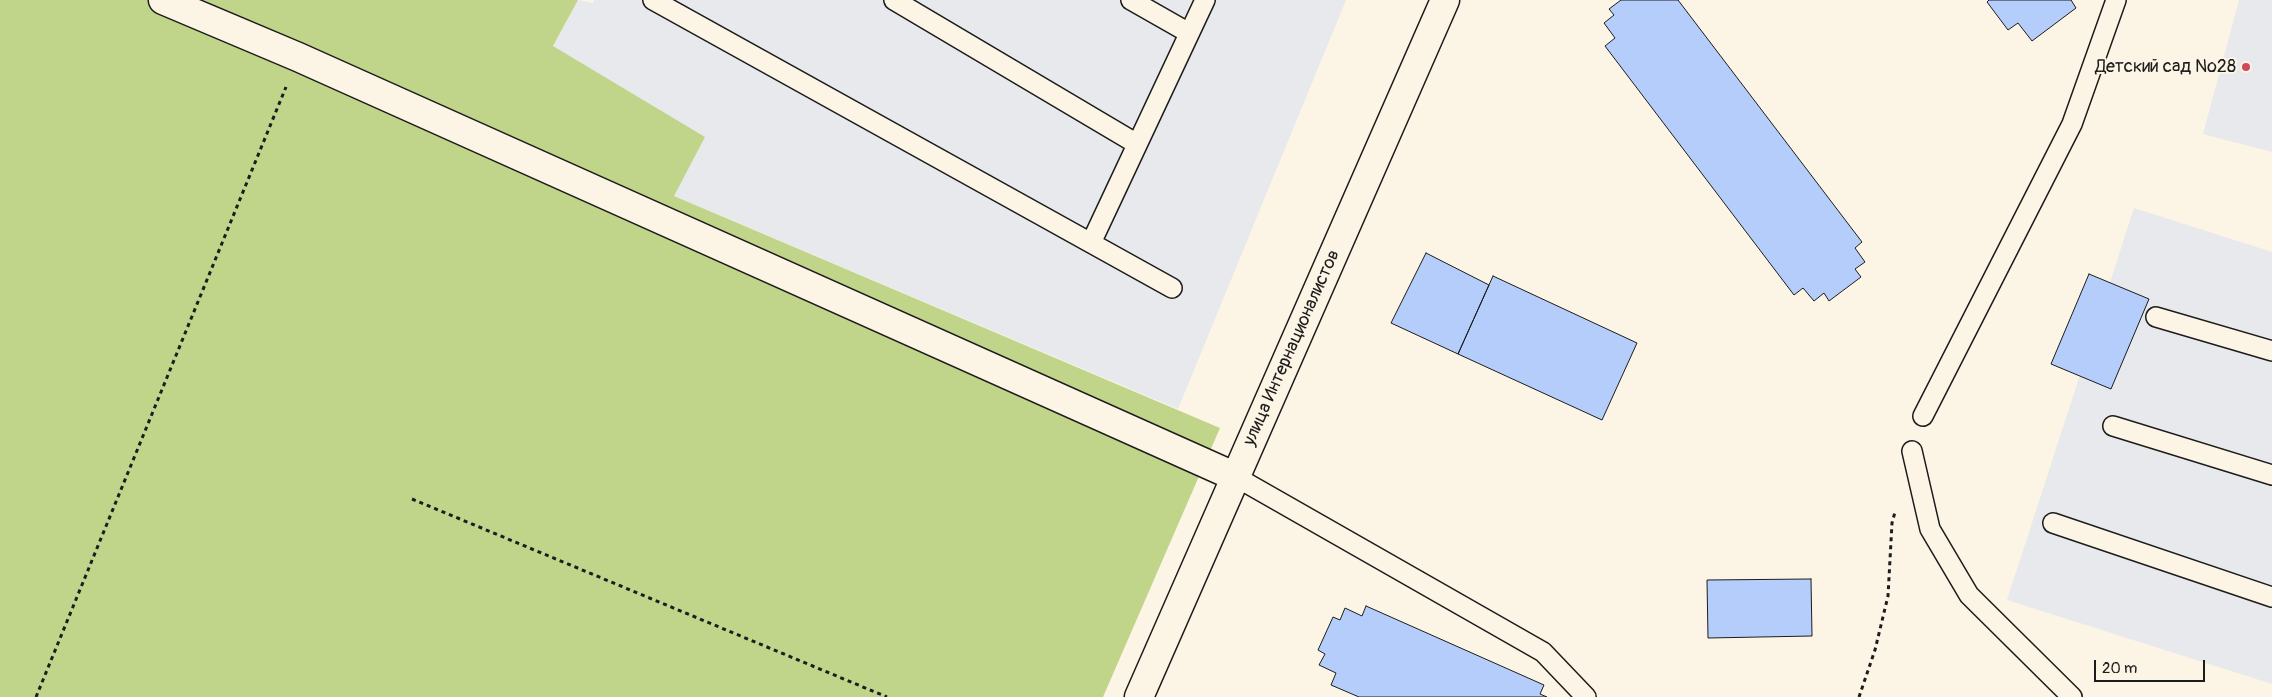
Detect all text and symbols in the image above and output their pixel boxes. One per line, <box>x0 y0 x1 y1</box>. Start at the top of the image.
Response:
place label: Детский сад №28 <box>2095 56 2236 78</box>
marker: Детский сад №28 <box>2240 61 2252 73</box>
street label: улица Интернационалистов <box>1239 247 1345 449</box>
scale bar <box>2097 650 2208 682</box>
text: 20 m <box>2102 659 2137 678</box>

